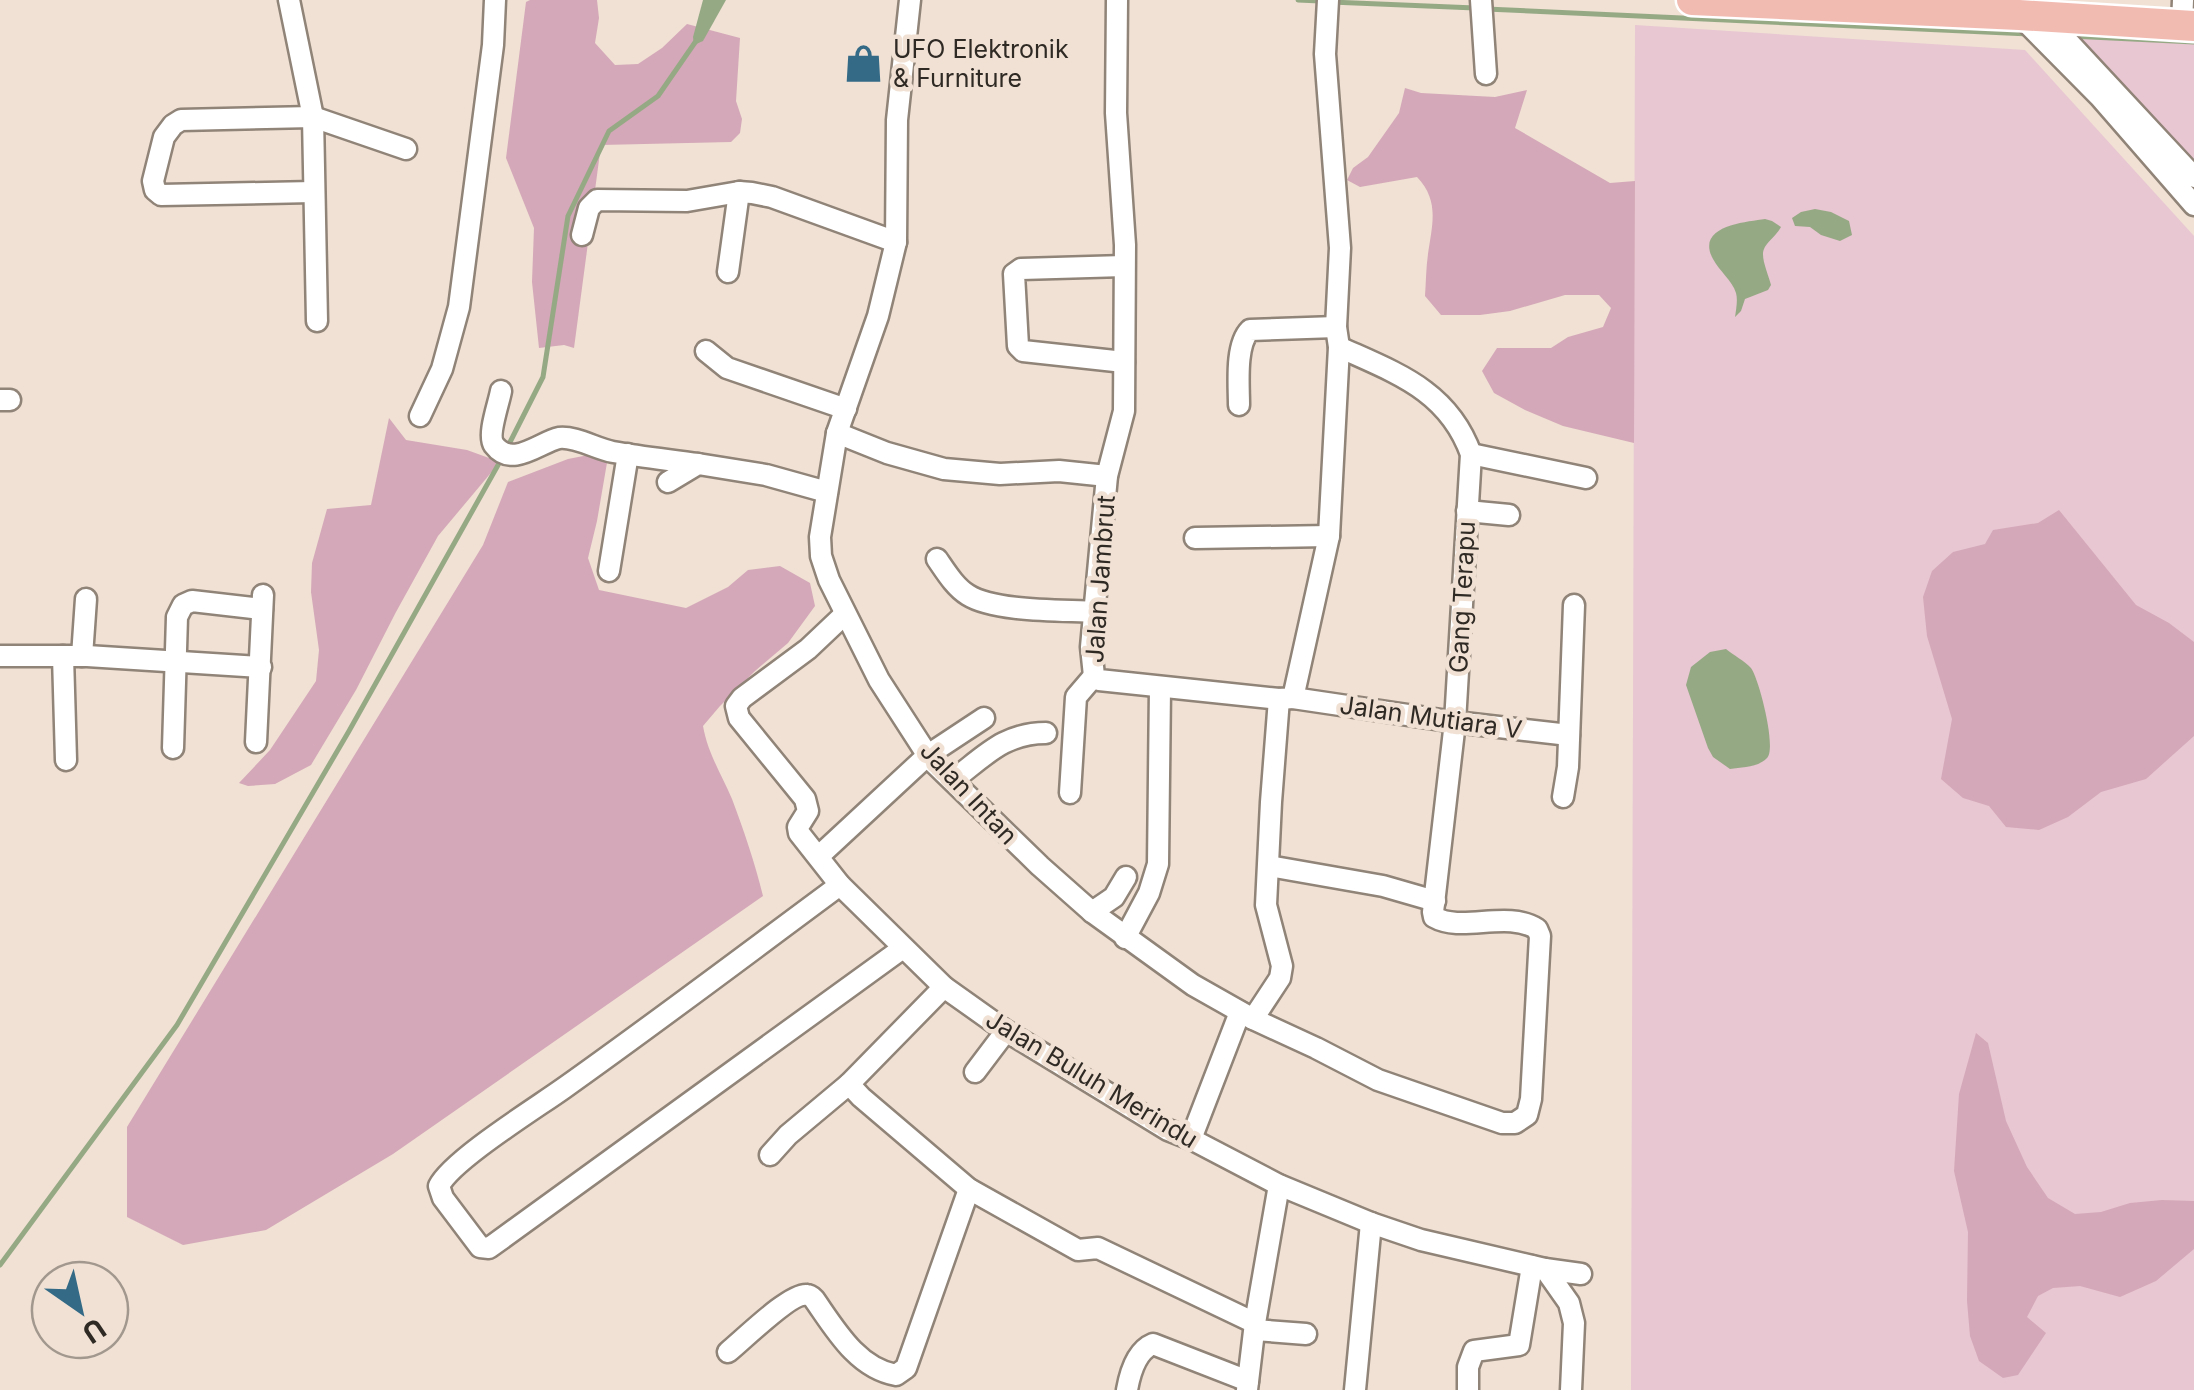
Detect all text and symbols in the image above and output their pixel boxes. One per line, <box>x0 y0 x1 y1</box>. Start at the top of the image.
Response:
place label: UFO Elektronik & Furniture <box>893 34 1069 93</box>
shop icon: UFO Elektronik & Furniture <box>842 42 884 84</box>
street label: Jalan Jambrut <box>1079 494 1121 664</box>
street label: Gang Terapu <box>1443 520 1481 674</box>
street label: Jalan Mutiara V <box>1338 689 1524 745</box>
street label: Jalan Intan <box>914 736 1024 850</box>
street label: Jalan Buluh Merindu <box>981 1004 1203 1154</box>
north arrow <box>30 1260 130 1360</box>
text: U <box>76 1311 112 1351</box>

